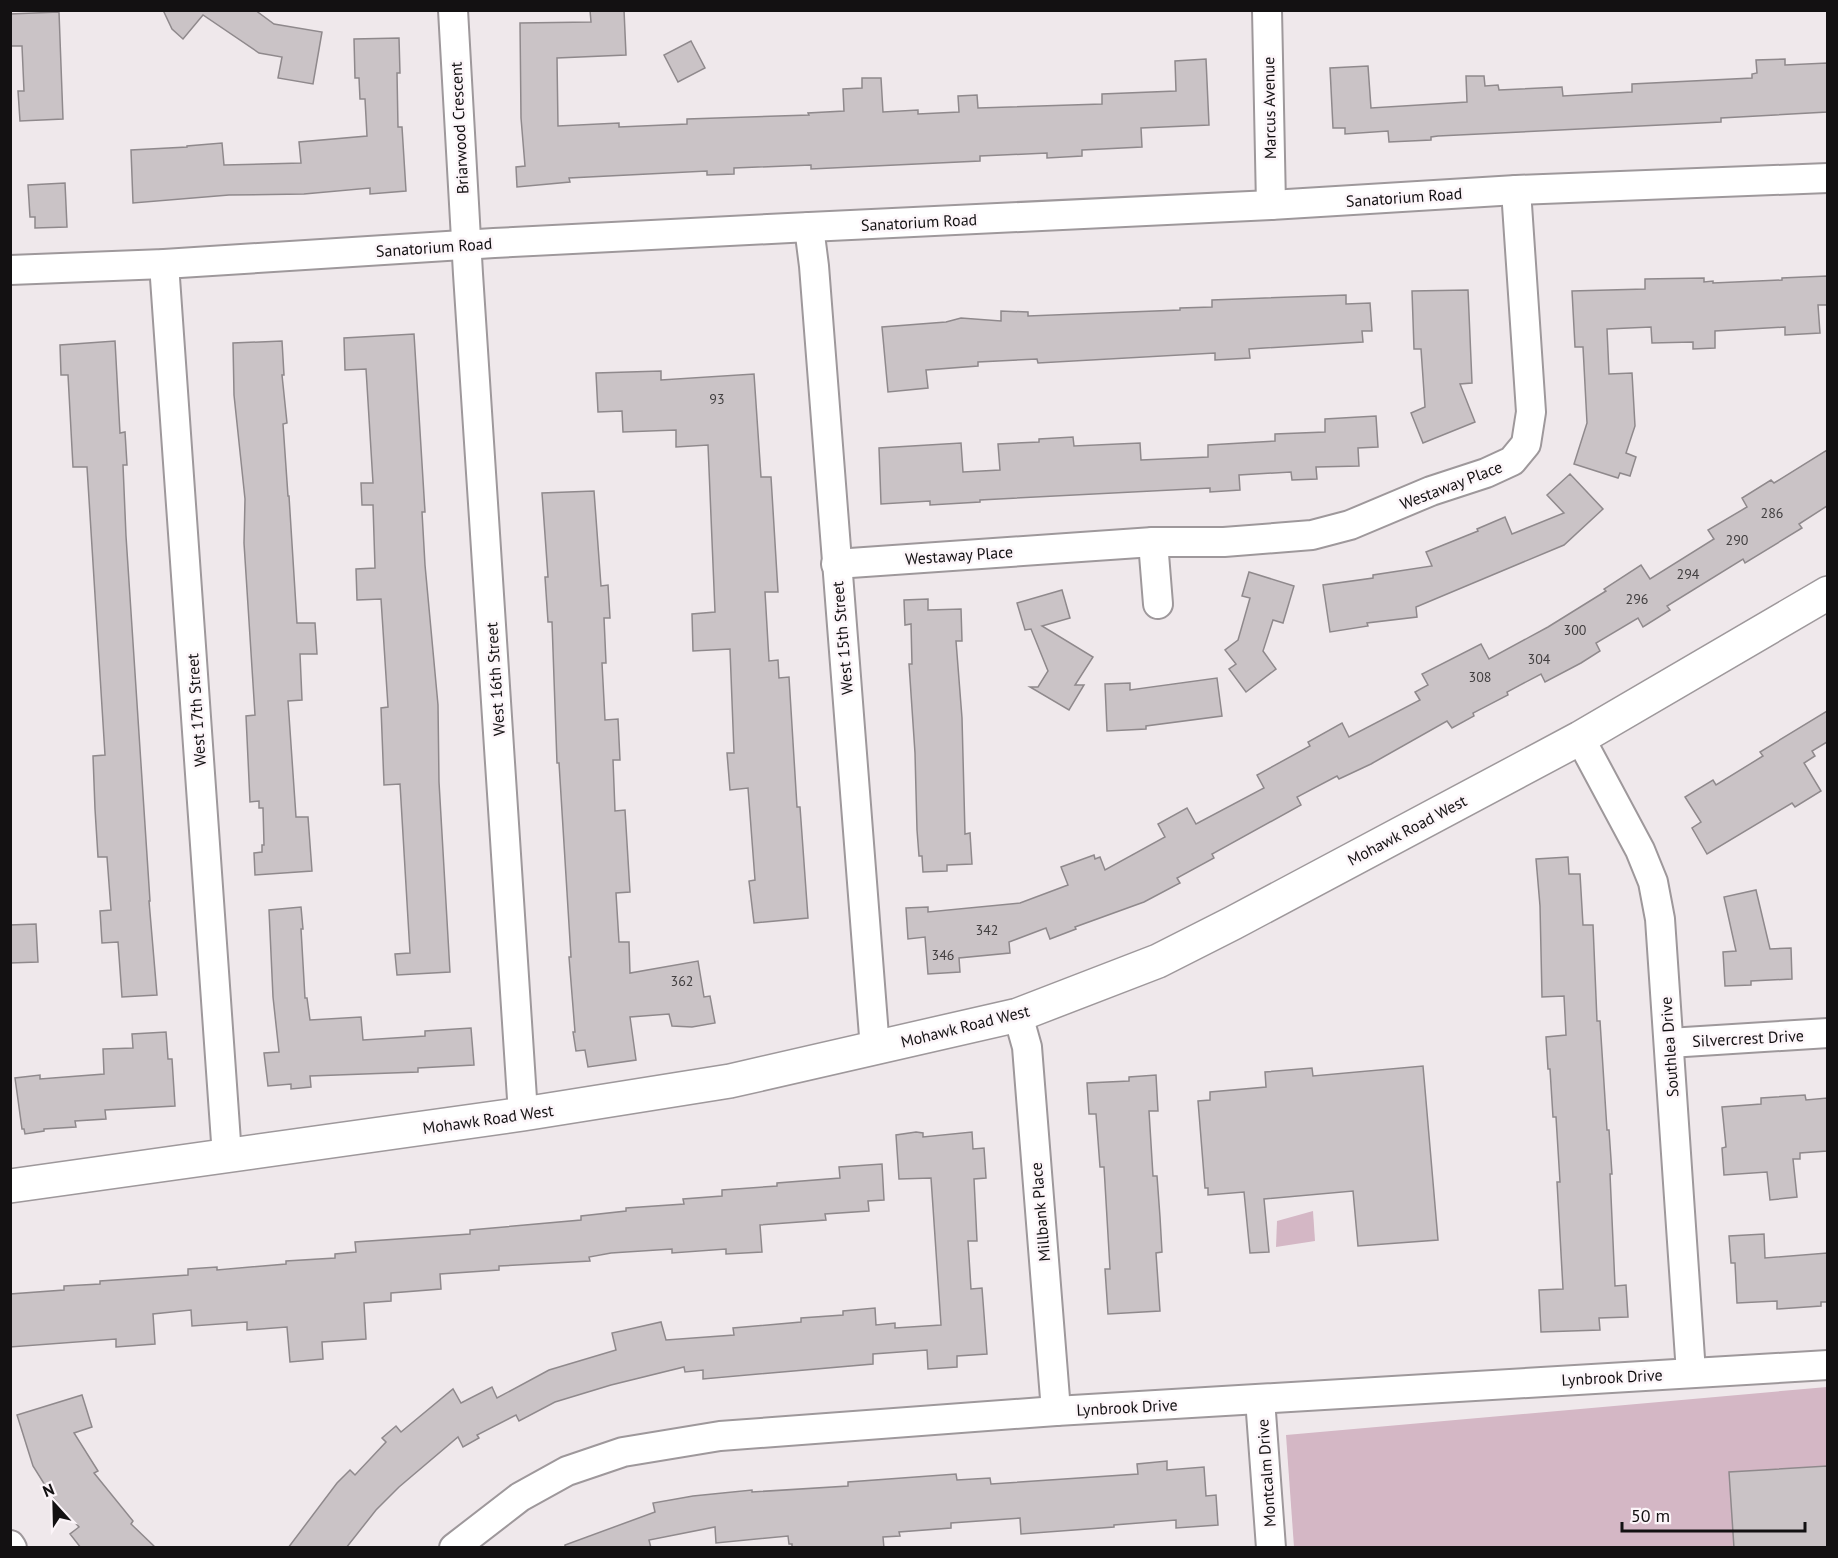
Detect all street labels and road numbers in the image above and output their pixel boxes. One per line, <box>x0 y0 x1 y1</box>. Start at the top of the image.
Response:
street label: Marcus Avenue <box>1258 57 1280 159</box>
street label: Briarwood Crescent <box>446 61 472 195</box>
street label: Sanatorium Road <box>1345 183 1463 211</box>
street label: Sanatorium Road <box>860 209 978 235</box>
street label: Sanatorium Road <box>375 233 493 261</box>
street label: Westaway Place <box>1397 456 1505 514</box>
street label: Westaway Place <box>904 541 1014 569</box>
street label: West 15th Street <box>827 580 857 696</box>
street label: West 16th Street <box>481 621 509 737</box>
street label: West 17th Street <box>182 652 210 767</box>
street label: Mohawk Road West <box>1344 790 1470 870</box>
street label: Southlea Drive <box>1656 996 1682 1098</box>
street label: Mohawk Road West <box>899 1000 1032 1052</box>
street label: Silvercrest Drive <box>1692 1025 1804 1051</box>
street label: Mohawk Road West <box>421 1100 555 1138</box>
street label: Millbank Place <box>1026 1162 1054 1262</box>
street label: Lynbrook Drive <box>1561 1364 1663 1390</box>
street label: Lynbrook Drive <box>1076 1394 1178 1420</box>
street label: Montcalm Drive <box>1252 1418 1280 1528</box>

